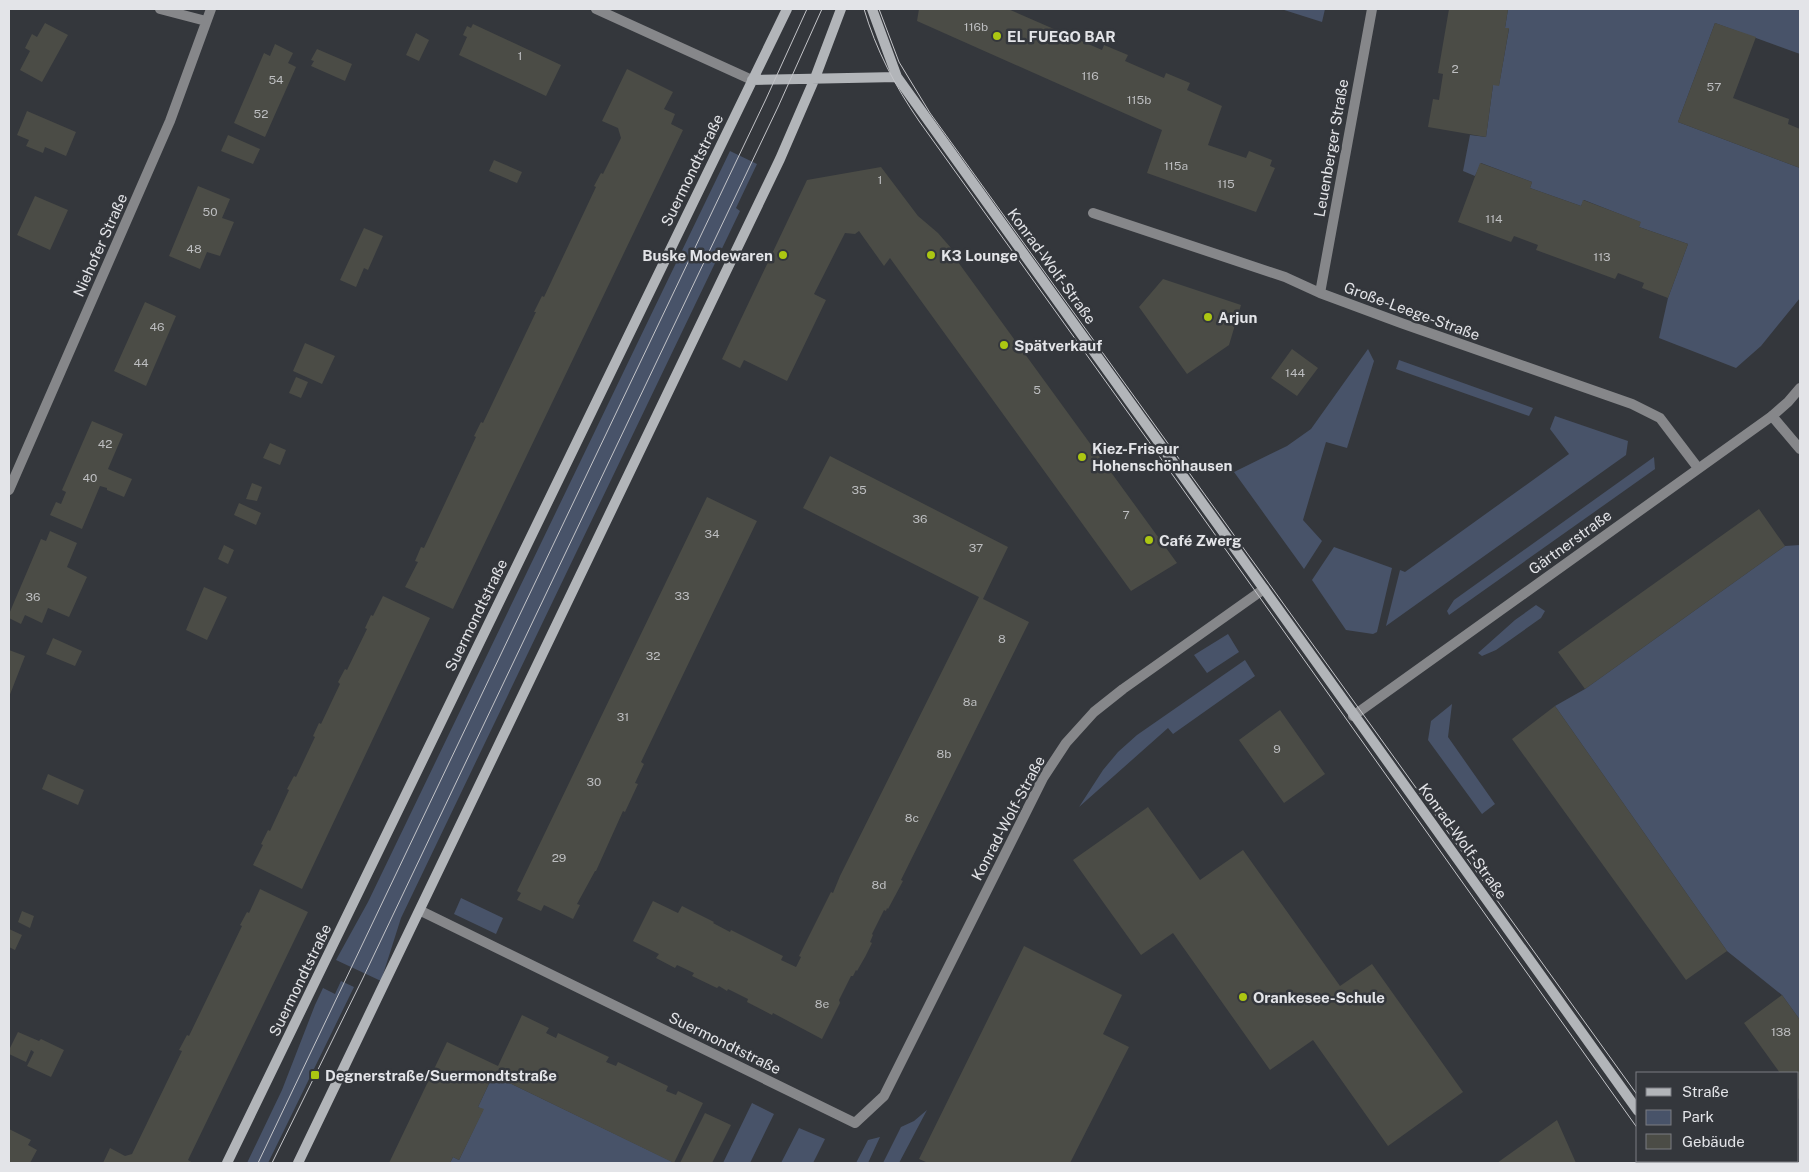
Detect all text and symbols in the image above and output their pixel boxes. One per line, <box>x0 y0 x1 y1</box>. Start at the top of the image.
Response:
house number: 116b <box>964 20 988 34</box>
place label: EL FUEGO BAR <box>1007 28 1116 45</box>
marker: EL FUEGO BAR <box>991 30 1003 42</box>
house number: 1 <box>518 49 522 63</box>
house number: 2 <box>1451 62 1459 76</box>
house number: 116 <box>1081 69 1099 83</box>
house number: 54 <box>268 73 284 87</box>
street label: Leuenberger Straße <box>1311 78 1351 218</box>
house number: 57 <box>1707 80 1721 94</box>
house number: 115b <box>1127 93 1151 107</box>
house number: 52 <box>254 107 268 121</box>
street label: Suermondtstraße <box>658 111 726 229</box>
house number: 115a <box>1164 159 1188 173</box>
house number: 1 <box>878 173 882 187</box>
house number: 115 <box>1217 177 1235 191</box>
street label: Niehofer Straße <box>70 191 130 299</box>
house number: 50 <box>202 205 218 219</box>
street label: Konrad-Wolf-Straße <box>1004 205 1100 327</box>
house number: 114 <box>1485 212 1503 226</box>
house number: 48 <box>186 242 202 256</box>
place label: Buske Modewaren <box>642 247 773 264</box>
place label: K3 Lounge <box>941 247 1018 264</box>
marker: Buske Modewaren <box>777 249 789 261</box>
marker: K3 Lounge <box>925 249 937 261</box>
house number: 113 <box>1593 250 1611 264</box>
street label: Große-Leege-Straße <box>1342 278 1482 344</box>
place label: Arjun <box>1218 309 1257 326</box>
marker: Arjun <box>1202 311 1214 323</box>
house number: 46 <box>149 320 165 334</box>
place label: Spätverkauf <box>1014 337 1102 354</box>
marker: Spätverkauf <box>998 339 1010 351</box>
house number: 44 <box>133 356 149 370</box>
house number: 144 <box>1285 366 1305 380</box>
house number: 5 <box>1033 383 1041 397</box>
house number: 42 <box>98 437 112 451</box>
place label: Kiez-Friseur Hohenschönhausen <box>1092 440 1233 474</box>
marker: Kiez-Friseur Hohenschönhausen <box>1076 451 1088 463</box>
house number: 40 <box>83 471 97 485</box>
house number: 35 <box>851 483 867 497</box>
street label: Gärtnerstraße <box>1525 506 1615 578</box>
house number: 7 <box>1122 508 1130 522</box>
house number: 36 <box>913 512 927 526</box>
house number: 34 <box>704 527 720 541</box>
place label: Café Zwerg <box>1159 532 1242 549</box>
marker: Café Zwerg <box>1143 534 1155 546</box>
house number: 37 <box>969 541 983 555</box>
street label: Suermondtstraße <box>442 556 510 674</box>
house number: 33 <box>674 589 690 603</box>
house number: 36 <box>26 590 40 604</box>
house number: 8 <box>998 632 1006 646</box>
house number: 32 <box>646 649 660 663</box>
house number: 8a <box>963 695 977 709</box>
house number: 31 <box>617 710 629 724</box>
house number: 9 <box>1273 742 1281 756</box>
house number: 8b <box>937 747 951 761</box>
street label: Konrad-Wolf-Straße <box>968 753 1048 883</box>
house number: 30 <box>587 775 601 789</box>
street label: Konrad-Wolf-Straße <box>1415 780 1511 902</box>
house number: 8c <box>905 811 919 825</box>
house number: 29 <box>552 851 566 865</box>
house number: 8d <box>872 878 886 892</box>
street label: Suermondtstraße <box>266 921 334 1039</box>
place label: Orankesee-Schule <box>1253 989 1385 1006</box>
marker: Orankesee-Schule <box>1237 991 1249 1003</box>
house number: 8e <box>815 997 829 1011</box>
street label: Suermondtstraße <box>666 1009 784 1077</box>
house number: 138 <box>1771 1025 1791 1039</box>
place label: Degnerstraße/Suermondtstraße <box>325 1067 557 1084</box>
marker: Degnerstraße/Suermondtstraße <box>309 1069 321 1081</box>
legend <box>1636 1072 1799 1162</box>
text: Straße <box>1682 1083 1729 1100</box>
text: Park <box>1682 1108 1714 1125</box>
text: Gebäude <box>1682 1133 1745 1150</box>

